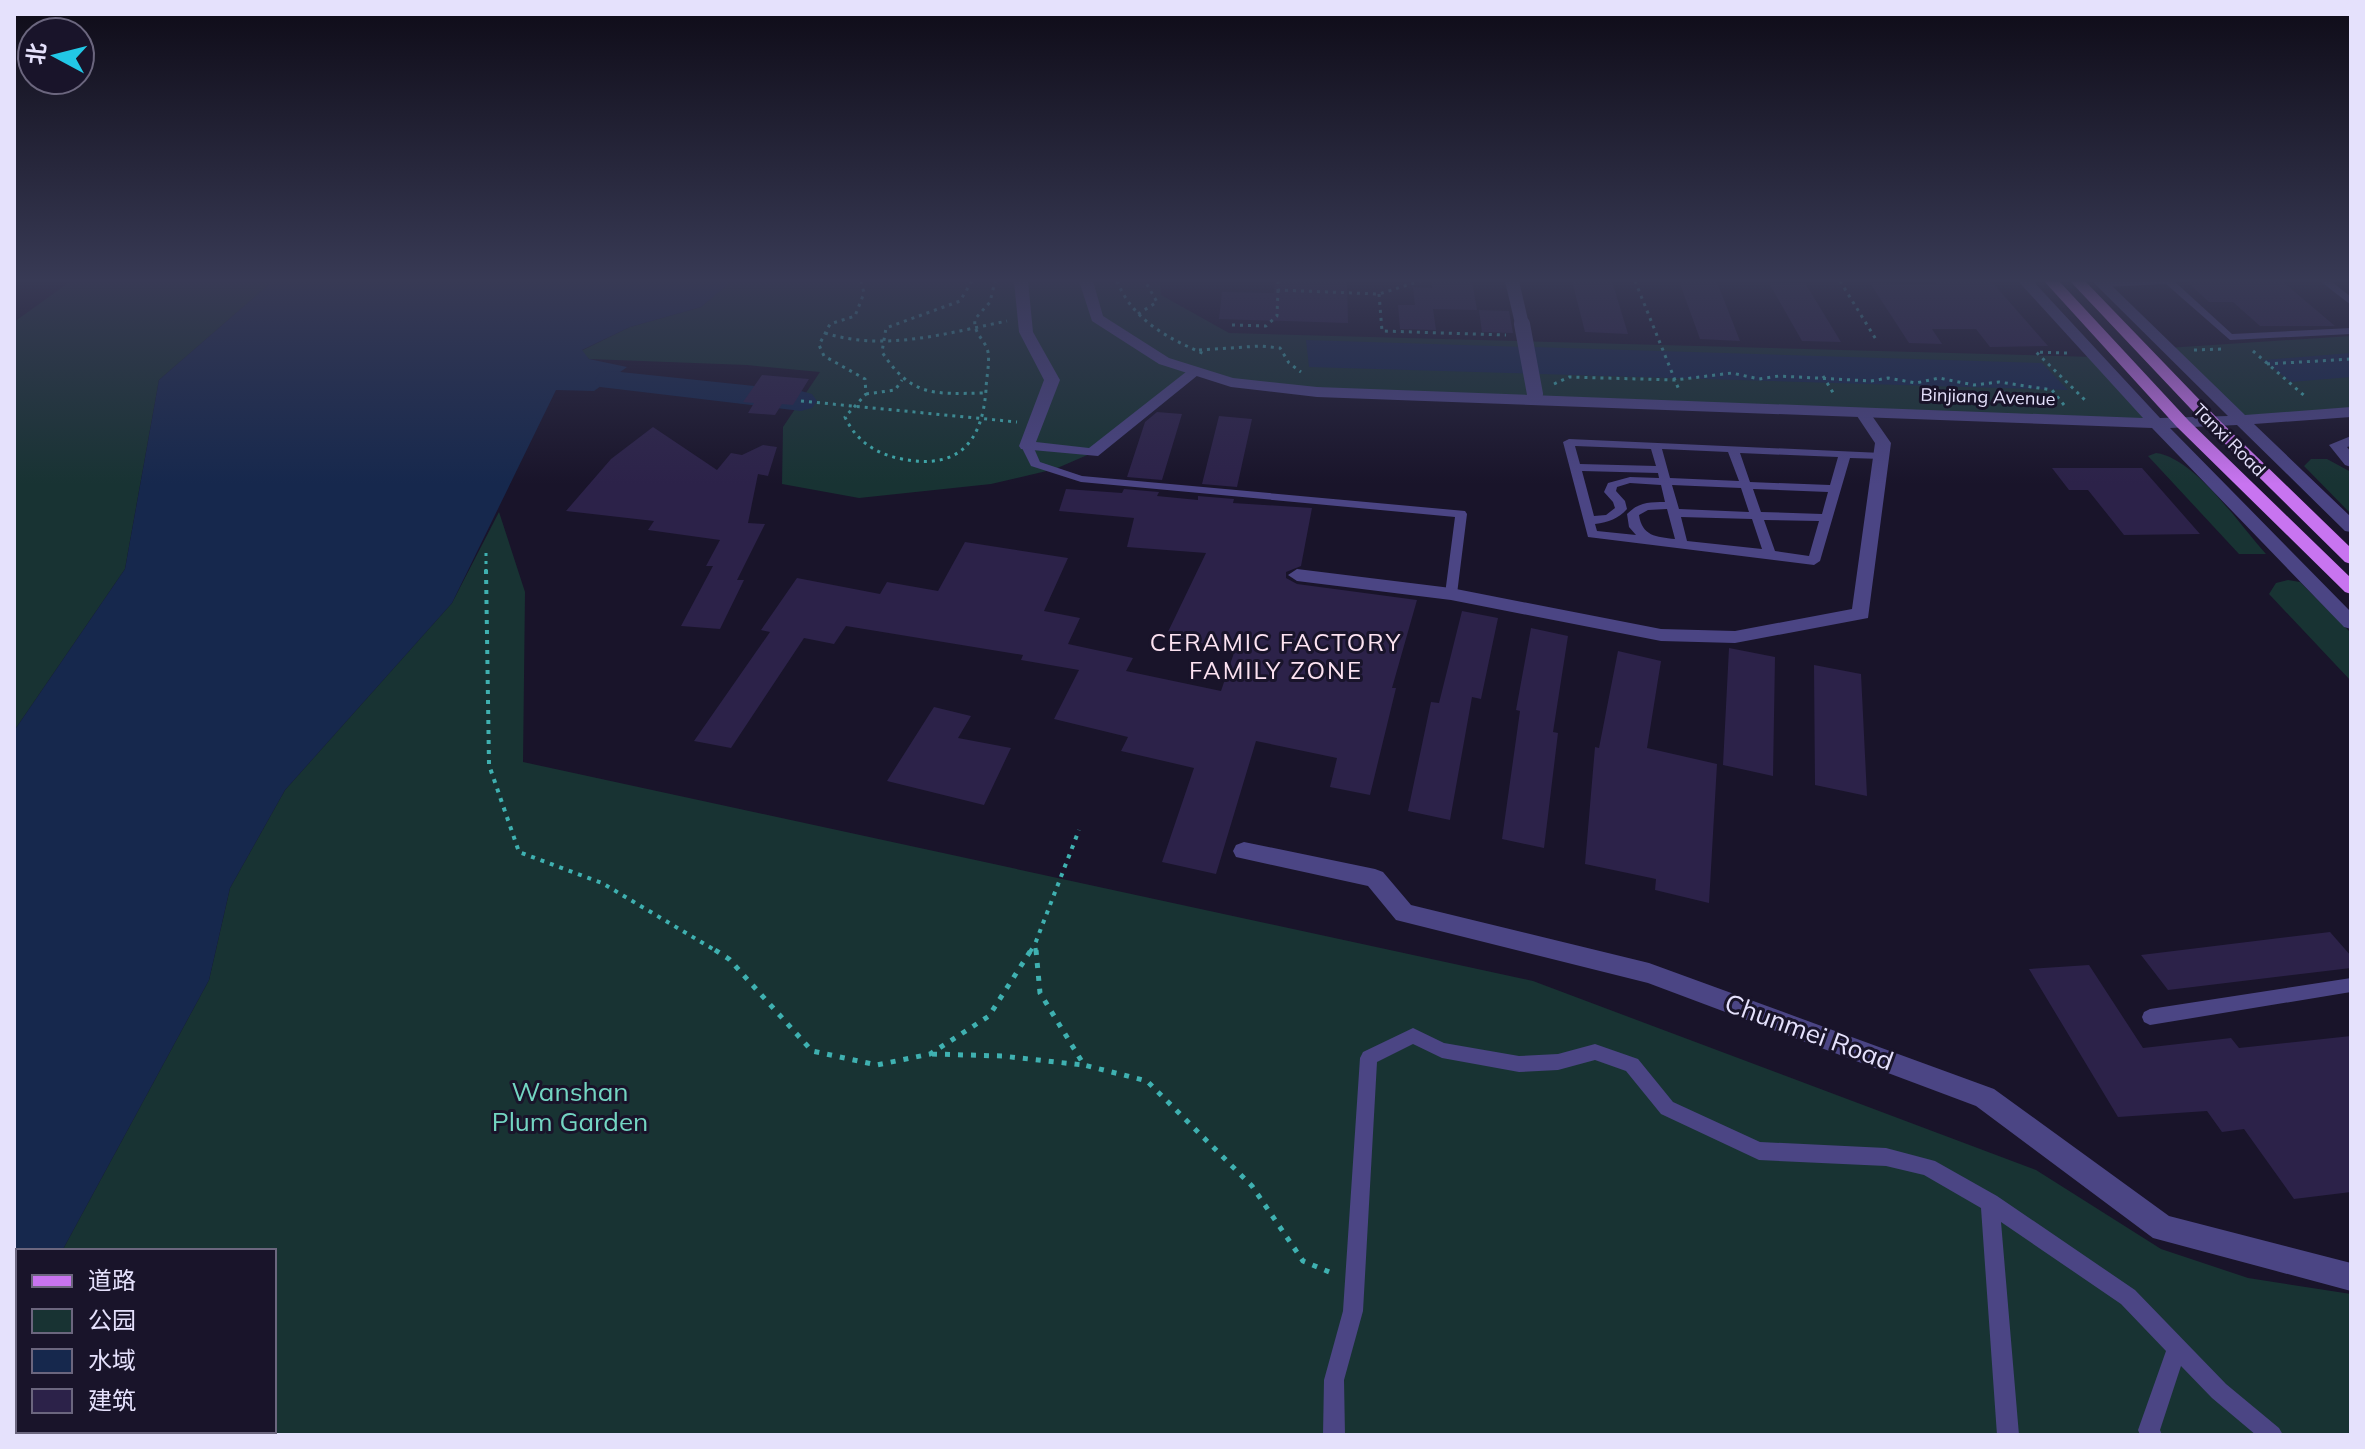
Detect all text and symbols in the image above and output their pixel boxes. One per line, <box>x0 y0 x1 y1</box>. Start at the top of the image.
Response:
north arrow <box>16 16 96 96</box>
text: 北 <box>21 41 51 66</box>
street label: Binjiang Avenue <box>1920 383 2056 410</box>
street label: Tanxi Road <box>2188 398 2271 481</box>
district label: CERAMIC FACTORY FAMILY ZONE <box>1150 627 1402 685</box>
street label: Chunmei Road <box>1720 986 1898 1077</box>
park label: Wanshan Plum Garden <box>492 1075 648 1138</box>
legend <box>16 1249 276 1433</box>
text: 道路 <box>88 1265 136 1295</box>
text: 公园 <box>88 1305 136 1335</box>
text: 水域 <box>88 1345 136 1375</box>
text: 建筑 <box>88 1385 136 1415</box>

